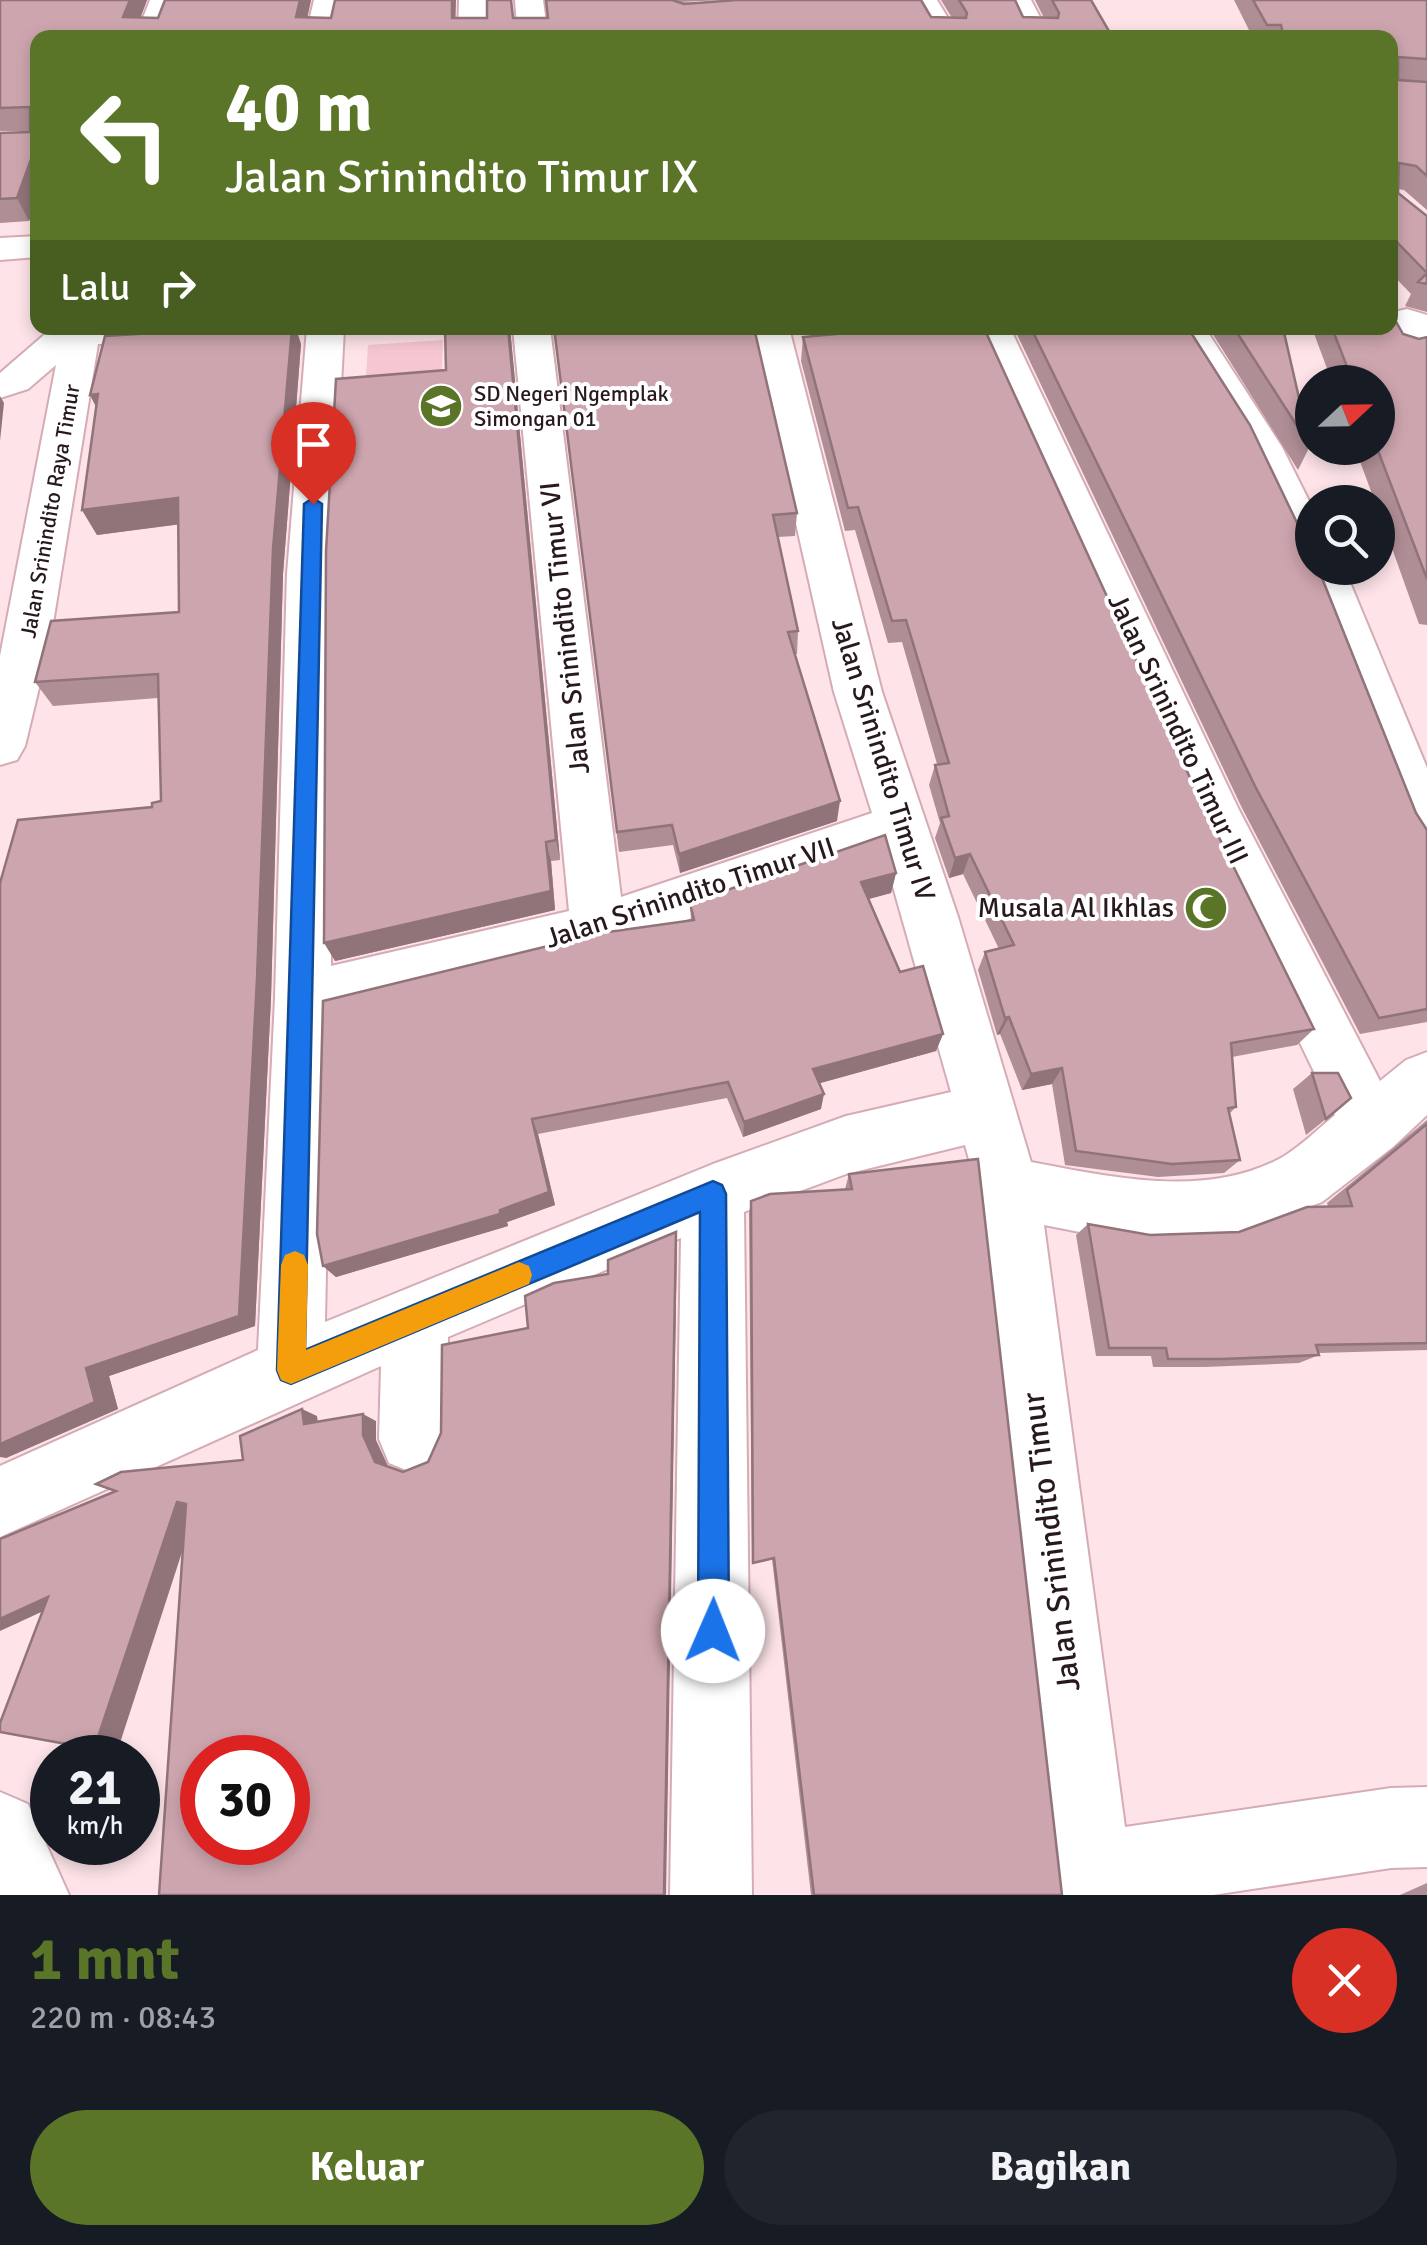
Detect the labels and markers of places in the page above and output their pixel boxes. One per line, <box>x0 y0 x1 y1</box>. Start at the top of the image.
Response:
place label: SD Negeri Ngemplak Simongan 01 <box>474 380 669 432</box>
school or university icon: SD Negeri Ngemplak Simongan 01 <box>418 383 464 429</box>
pin <box>271 402 356 505</box>
mosque icon: Musala Al Ikhlas <box>1183 885 1229 931</box>
place label: Musala Al Ikhlas <box>978 891 1174 925</box>

